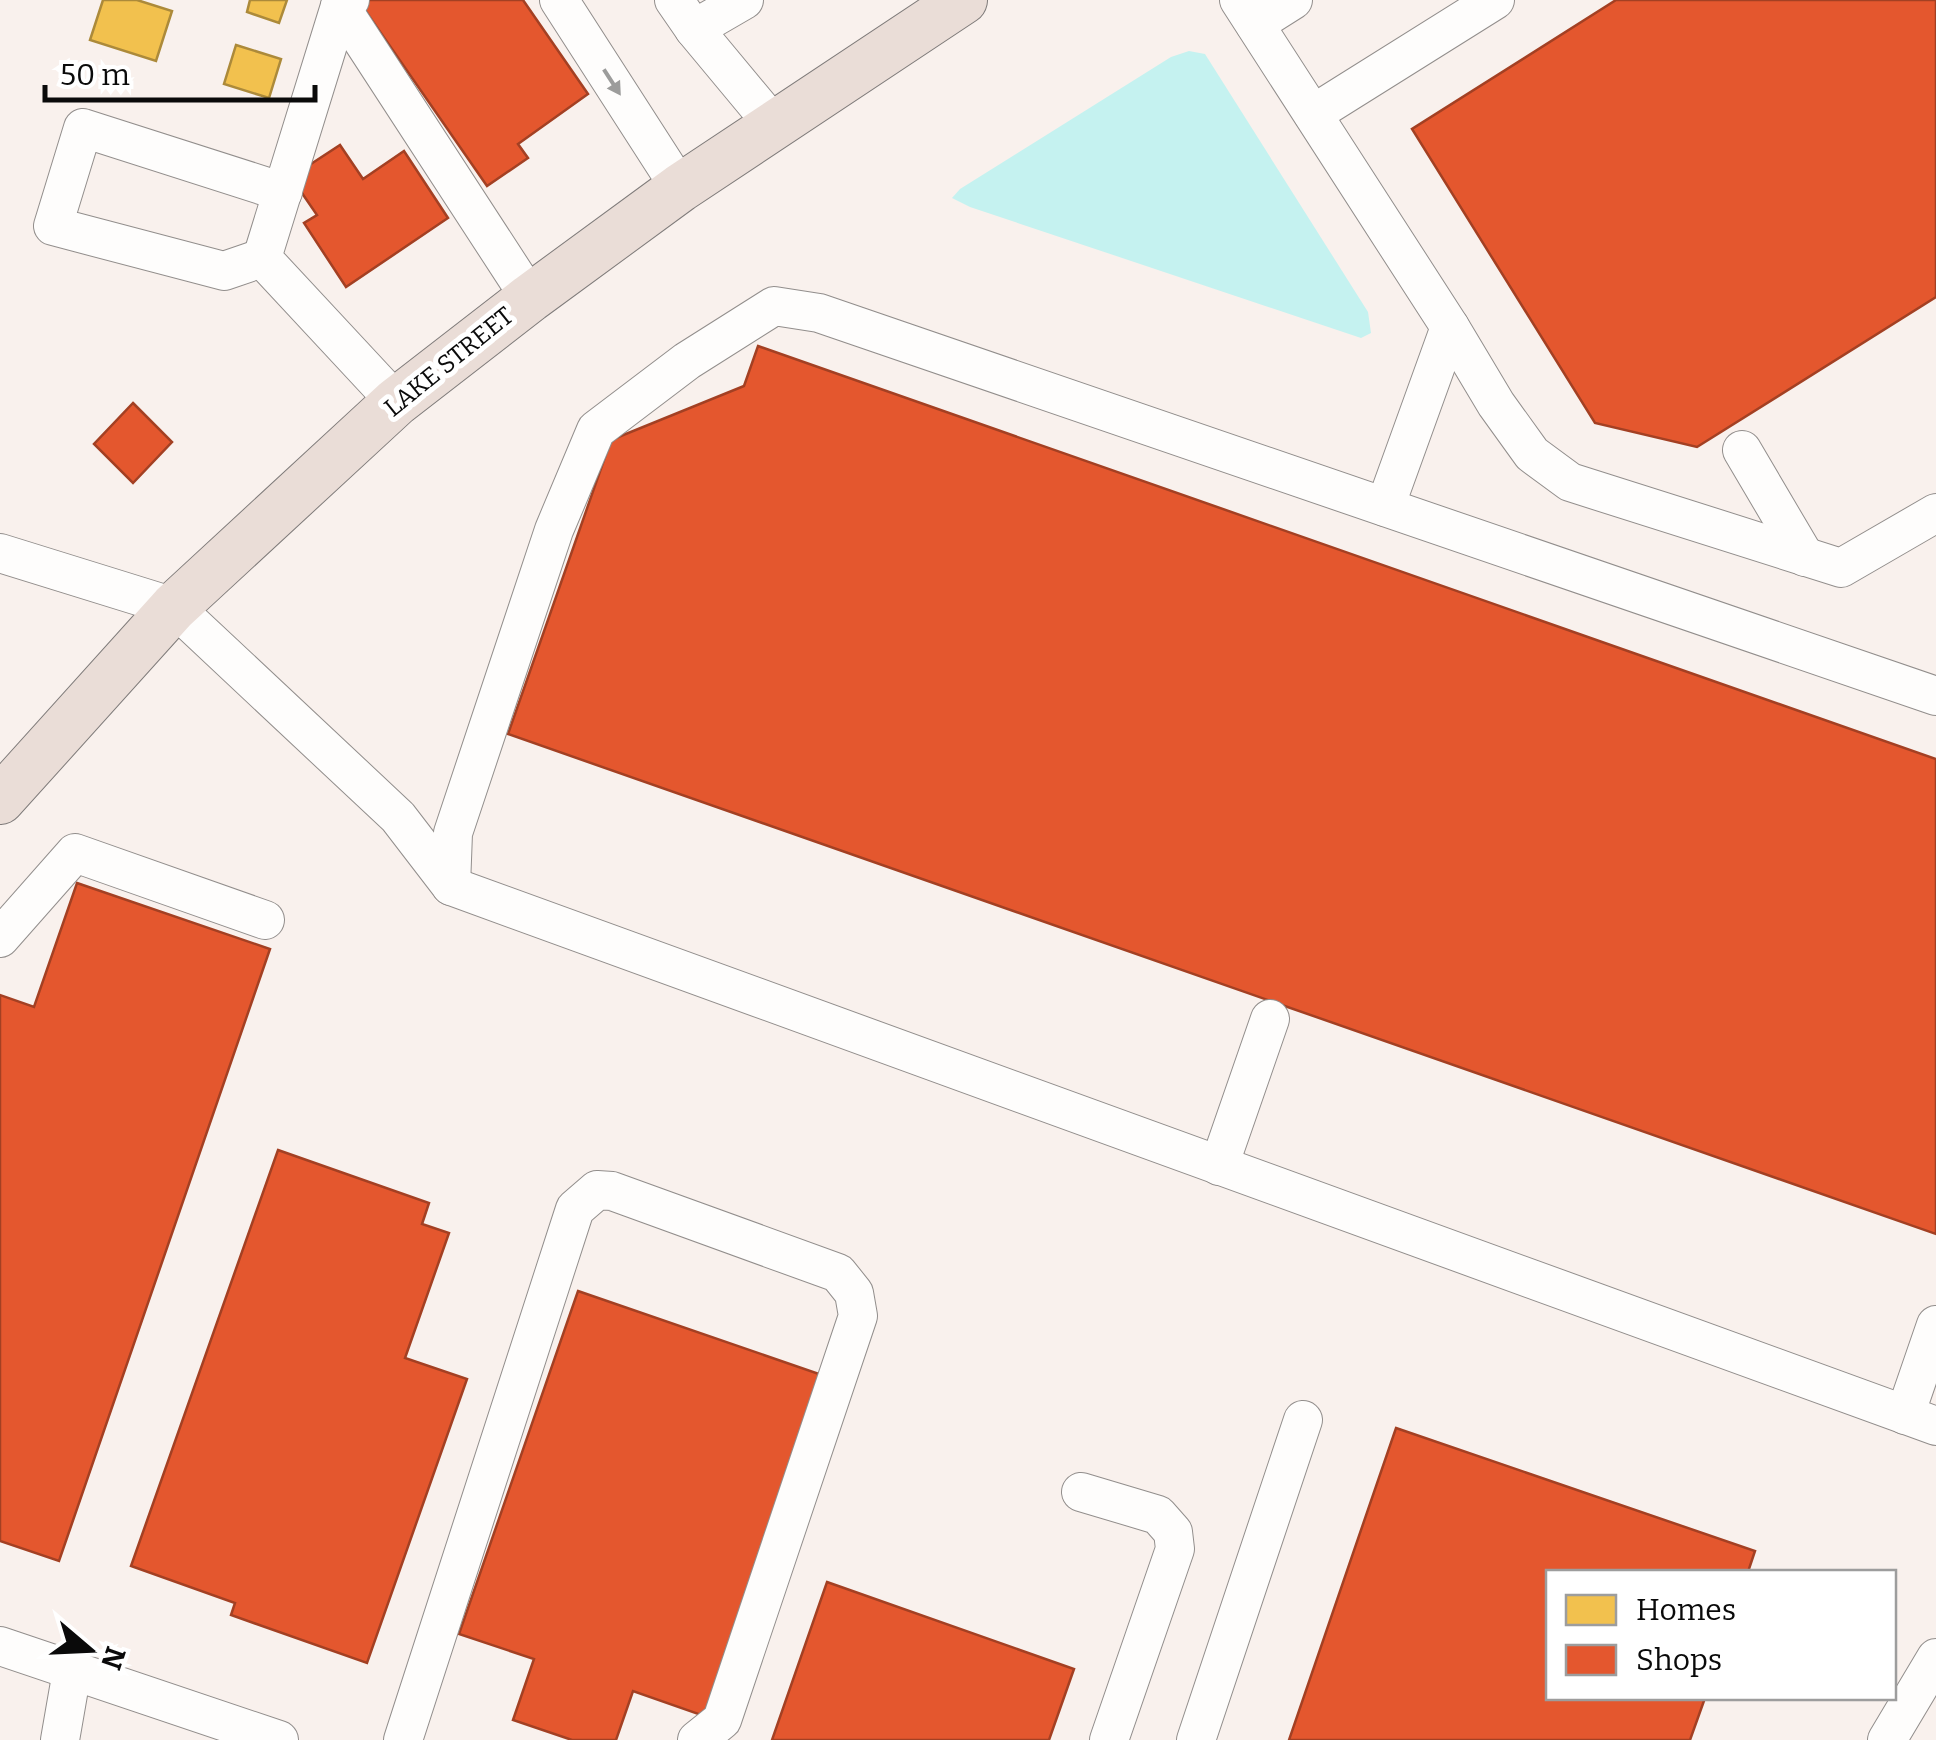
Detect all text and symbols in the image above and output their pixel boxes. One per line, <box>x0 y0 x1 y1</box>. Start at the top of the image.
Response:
scale bar <box>45 40 315 102</box>
text: 50 m <box>60 57 130 93</box>
one-way arrow <box>603 68 621 96</box>
street label: LAKE STREET <box>378 301 520 423</box>
legend <box>1546 1570 1896 1700</box>
text: Homes <box>1636 1592 1736 1628</box>
north arrow <box>40 1600 140 1700</box>
text: N <box>94 1642 132 1674</box>
text: Shops <box>1636 1642 1722 1678</box>

